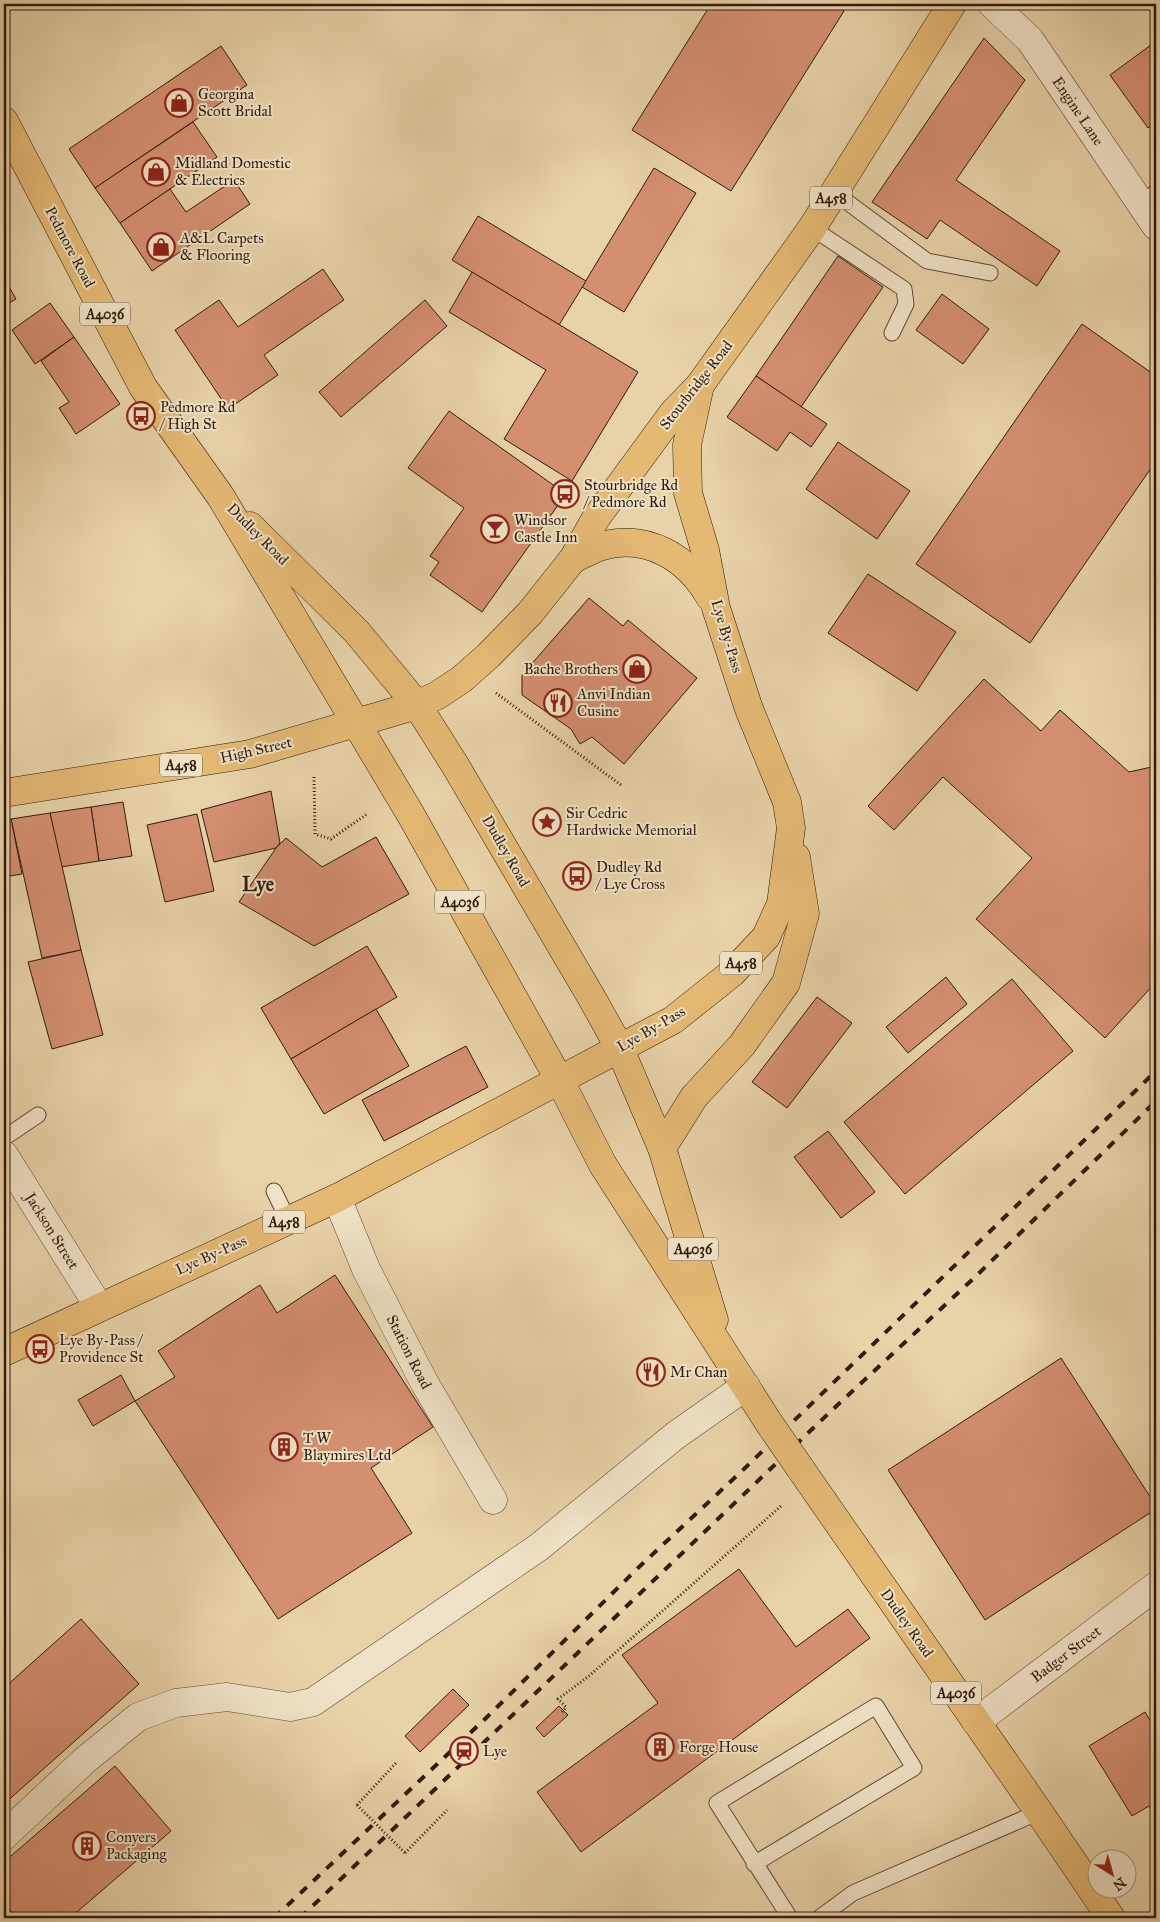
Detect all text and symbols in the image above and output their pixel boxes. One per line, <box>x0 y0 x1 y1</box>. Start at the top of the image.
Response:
street label: Engine Lane <box>1048 73 1108 149</box>
place label: Georgina Scott Bridal <box>198 85 273 120</box>
shop icon: Georgina Scott Bridal <box>164 88 194 118</box>
place label: Midland Domestic & Electrics <box>175 154 291 189</box>
shop icon: Midland Domestic & Electrics <box>141 157 171 187</box>
road number: A458 <box>810 187 852 210</box>
street label: Pedmore Road <box>41 203 99 291</box>
place label: A&L Carpets & Flooring <box>179 229 264 264</box>
shop icon: A&L Carpets & Flooring <box>146 232 176 262</box>
road number: A4036 <box>80 302 130 326</box>
street label: Stourbridge Road <box>656 336 737 433</box>
place label: Pedmore Rd / High St <box>159 398 236 433</box>
bus stop icon: Pedmore Rd / High St <box>126 401 156 431</box>
place label: Stourbridge Rd / Pedmore Rd <box>583 476 679 511</box>
bus stop icon: Stourbridge Rd / Pedmore Rd <box>550 479 580 509</box>
street label: Dudley Road <box>223 499 293 569</box>
place label: Windsor Castle Inn <box>514 511 578 546</box>
bar icon: Windsor Castle Inn <box>480 514 510 544</box>
street label: Lye By-Pass <box>707 597 747 675</box>
shop icon: Bache Brothers <box>622 654 652 684</box>
place label: Bache Brothers <box>524 660 618 678</box>
place label: Anvi Indian Cusine <box>576 685 650 720</box>
restaurant icon: Anvi Indian Cusine <box>543 688 573 718</box>
street label: High Street <box>218 733 294 767</box>
road number: A458 <box>160 754 202 776</box>
place label: Sir Cedric Hardwicke Memorial <box>566 804 698 839</box>
place icon: Sir Cedric Hardwicke Memorial <box>532 807 562 837</box>
street label: Dudley Road <box>478 812 534 890</box>
place label: Dudley Rd / Lye Cross <box>595 858 665 893</box>
bus stop icon: Dudley Rd / Lye Cross <box>562 861 592 891</box>
district label: Lye <box>242 872 275 897</box>
road number: A4036 <box>435 890 485 914</box>
road number: A458 <box>720 951 762 974</box>
street label: Lye By-Pass <box>614 1002 688 1056</box>
street label: Jackson Street <box>19 1188 83 1274</box>
road number: A458 <box>263 1210 305 1234</box>
street label: Lye By-Pass <box>173 1231 249 1279</box>
road number: A4036 <box>668 1238 718 1260</box>
street label: Station Road <box>383 1312 436 1392</box>
place label: Lye By-Pass / Providence St <box>59 1331 144 1366</box>
bus stop icon: Lye By-Pass / Providence St <box>25 1334 55 1364</box>
restaurant icon: Mr Chan <box>636 1357 666 1387</box>
place label: Mr Chan <box>670 1363 727 1381</box>
place label: T W Blaymires Ltd <box>303 1429 392 1464</box>
building icon: T W Blaymires Ltd <box>269 1432 299 1462</box>
street label: Dudley Road <box>877 1585 938 1661</box>
street label: Badger Street <box>1027 1621 1105 1686</box>
road number: A4036 <box>931 1682 981 1705</box>
building icon: Forge House <box>645 1732 675 1762</box>
station icon: Lye <box>449 1736 479 1766</box>
place label: Forge House <box>679 1738 758 1756</box>
place label: Lye <box>483 1742 507 1760</box>
place label: Conyers Packaging <box>106 1828 168 1863</box>
building icon: Conyers Packaging <box>72 1831 102 1861</box>
north arrow <box>1088 1850 1138 1900</box>
text: N <box>1110 1874 1129 1894</box>

